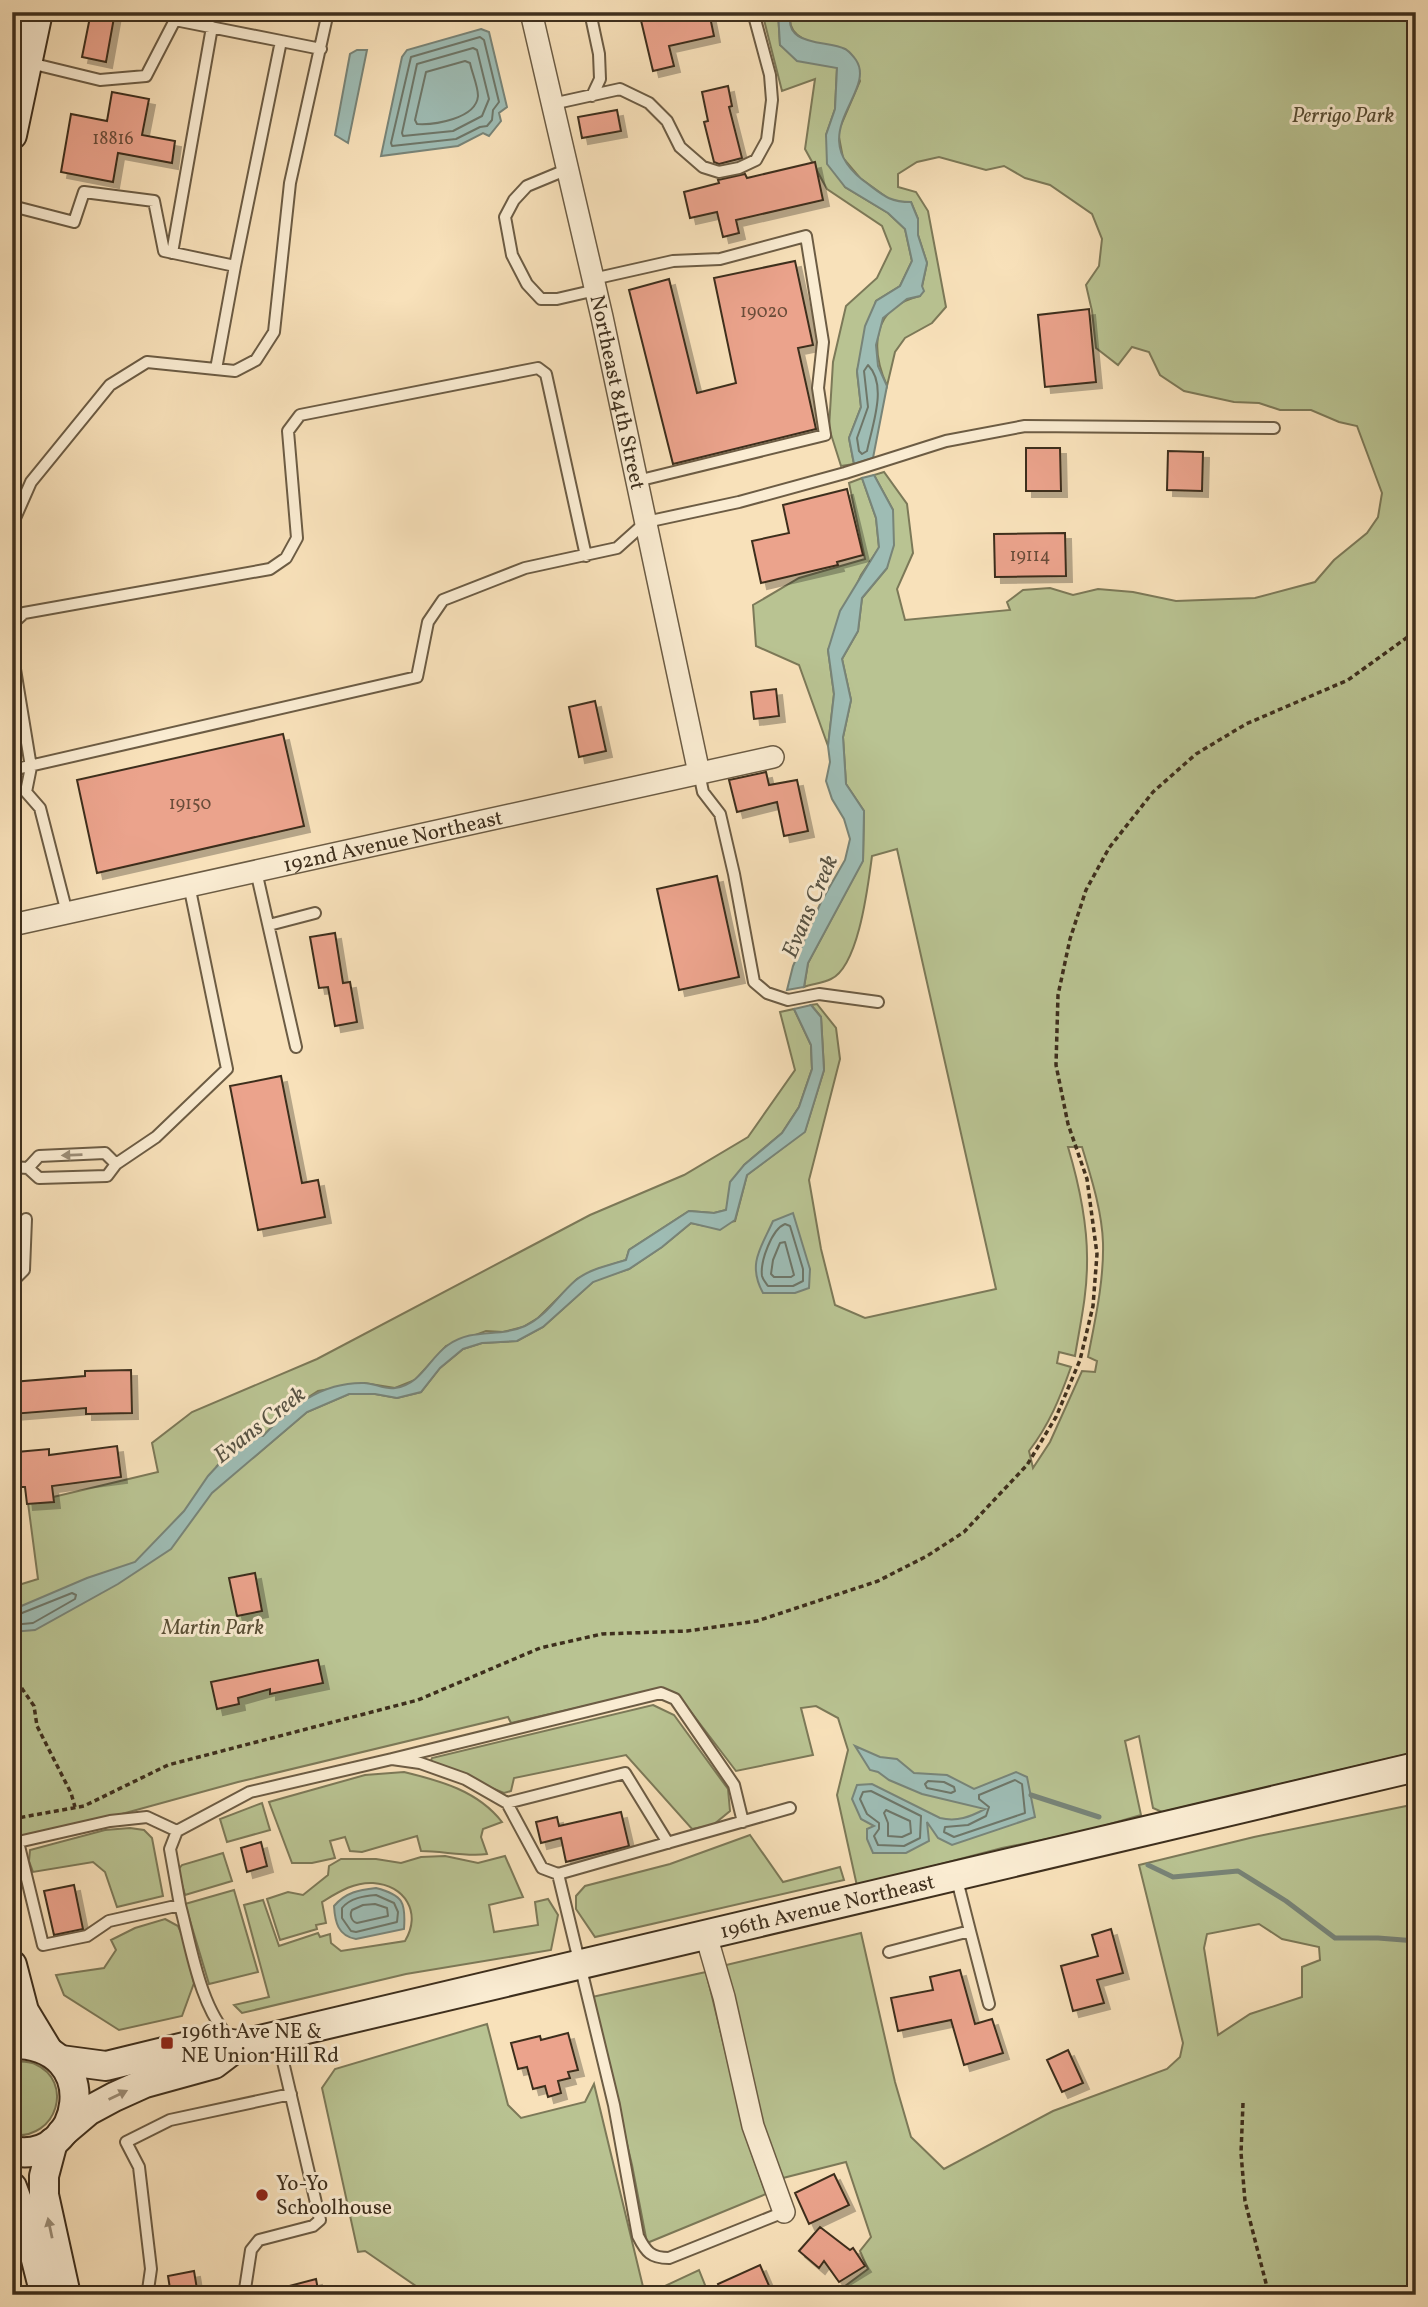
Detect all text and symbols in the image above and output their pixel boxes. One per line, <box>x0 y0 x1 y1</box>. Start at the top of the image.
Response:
park label: Perrigo Park <box>1292 102 1395 131</box>
house number: 18816 <box>92 127 134 152</box>
street label: Northeast 84th Street <box>581 292 651 492</box>
house number: 19020 <box>740 300 788 325</box>
house number: 19114 <box>1009 544 1051 569</box>
house number: 19150 <box>169 792 211 817</box>
street label: 192nd Avenue Northeast <box>281 804 506 881</box>
water label: Evans Creek <box>775 850 847 963</box>
one-way arrow <box>60 1149 82 1160</box>
water label: Evans Creek <box>207 1379 313 1472</box>
park label: Martin Park <box>161 1614 264 1643</box>
street label: 196th Avenue Northeast <box>717 1868 938 1947</box>
place label: 196th Ave NE & NE Union Hill Rd <box>181 2018 339 2071</box>
marker: 196th Ave NE & NE Union Hill Rd <box>159 2035 175 2051</box>
one-way arrow <box>108 2090 128 2101</box>
place label: Yo-Yo Schoolhouse <box>276 2170 392 2223</box>
marker: Yo-Yo Schoolhouse <box>254 2187 270 2203</box>
one-way arrow <box>45 2217 56 2239</box>

